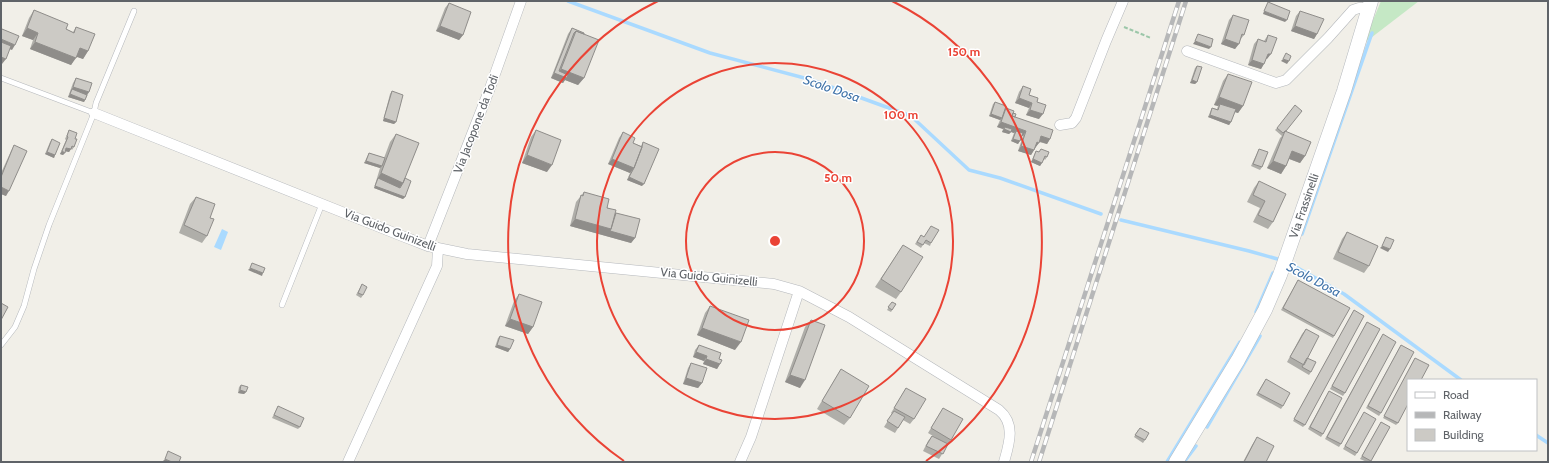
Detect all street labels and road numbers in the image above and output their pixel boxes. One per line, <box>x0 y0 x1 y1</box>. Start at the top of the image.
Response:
street label: Via Jacopone da Todi <box>450 72 501 175</box>
street label: Via Frassinelli <box>1285 171 1322 240</box>
street label: Via Guido Guinizelli <box>342 205 438 254</box>
street label: Via Guido Guinizelli <box>660 264 758 289</box>

